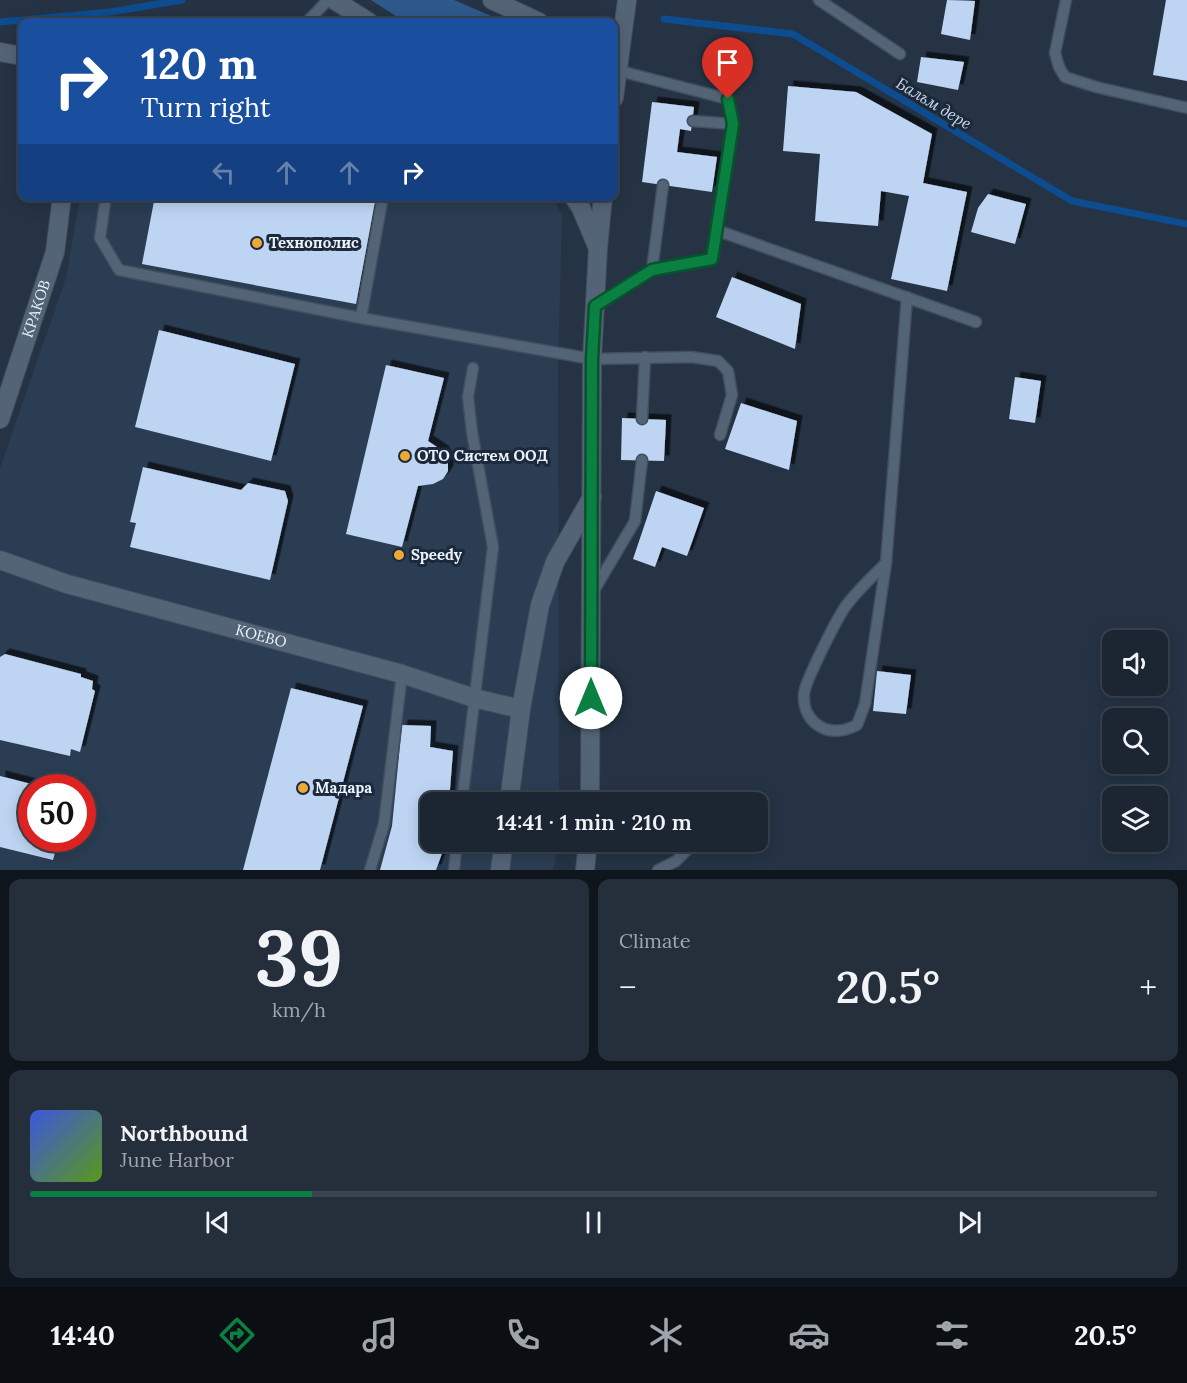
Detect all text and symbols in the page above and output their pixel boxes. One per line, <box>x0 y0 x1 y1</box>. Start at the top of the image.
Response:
text: 120 m <box>141 37 257 91</box>
pin <box>702 37 753 99</box>
icon: right <box>42 42 120 120</box>
icon: arrive <box>711 46 744 79</box>
water label: Балъм дере <box>893 73 976 133</box>
text: Turn right <box>141 90 270 124</box>
icon: left <box>207 156 240 189</box>
icon: ahead <box>270 156 303 189</box>
icon: ahead <box>333 156 366 189</box>
icon: right <box>396 156 429 189</box>
place label: Технополис <box>269 233 359 252</box>
marker: Технополис <box>250 236 264 250</box>
street label: КРАКОВ <box>17 277 54 340</box>
place label: ОТО Систем ООД <box>417 446 548 465</box>
marker: ОТО Систем ООД <box>398 449 412 463</box>
place label: Speedy <box>411 545 463 564</box>
marker: Speedy <box>392 548 406 562</box>
street label: КОЕВО <box>233 620 289 652</box>
map controls <box>1102 630 1168 852</box>
button: sound <box>1102 630 1168 696</box>
position arrow <box>559 666 623 730</box>
button: search <box>1102 708 1168 774</box>
speed limit sign: 50 <box>18 774 96 852</box>
place label: Мадара <box>315 778 372 797</box>
marker: Мадара <box>296 781 310 795</box>
button: layers <box>1102 786 1168 852</box>
text: 14:41 · 1 min · 210 m <box>496 808 692 836</box>
text: 39 <box>255 908 343 1007</box>
text: Climate <box>619 928 691 953</box>
text: 20.5° <box>836 958 940 1015</box>
text: − <box>619 966 637 1008</box>
text: + <box>1140 966 1157 1008</box>
text: km/h <box>272 997 326 1022</box>
text: Northbound <box>120 1119 248 1147</box>
text: June Harbor <box>120 1147 234 1172</box>
icon: previous <box>201 1206 234 1239</box>
icon: pause <box>577 1206 610 1239</box>
icon: next <box>953 1206 986 1239</box>
icon: directions <box>216 1314 258 1356</box>
icon: music <box>359 1314 401 1356</box>
icon: phone <box>502 1314 544 1356</box>
icon: climate <box>645 1314 687 1356</box>
icon: car <box>788 1314 830 1356</box>
icon: filters <box>931 1314 973 1356</box>
text: 14:40 <box>51 1318 115 1352</box>
text: 20.5° <box>1074 1318 1136 1352</box>

